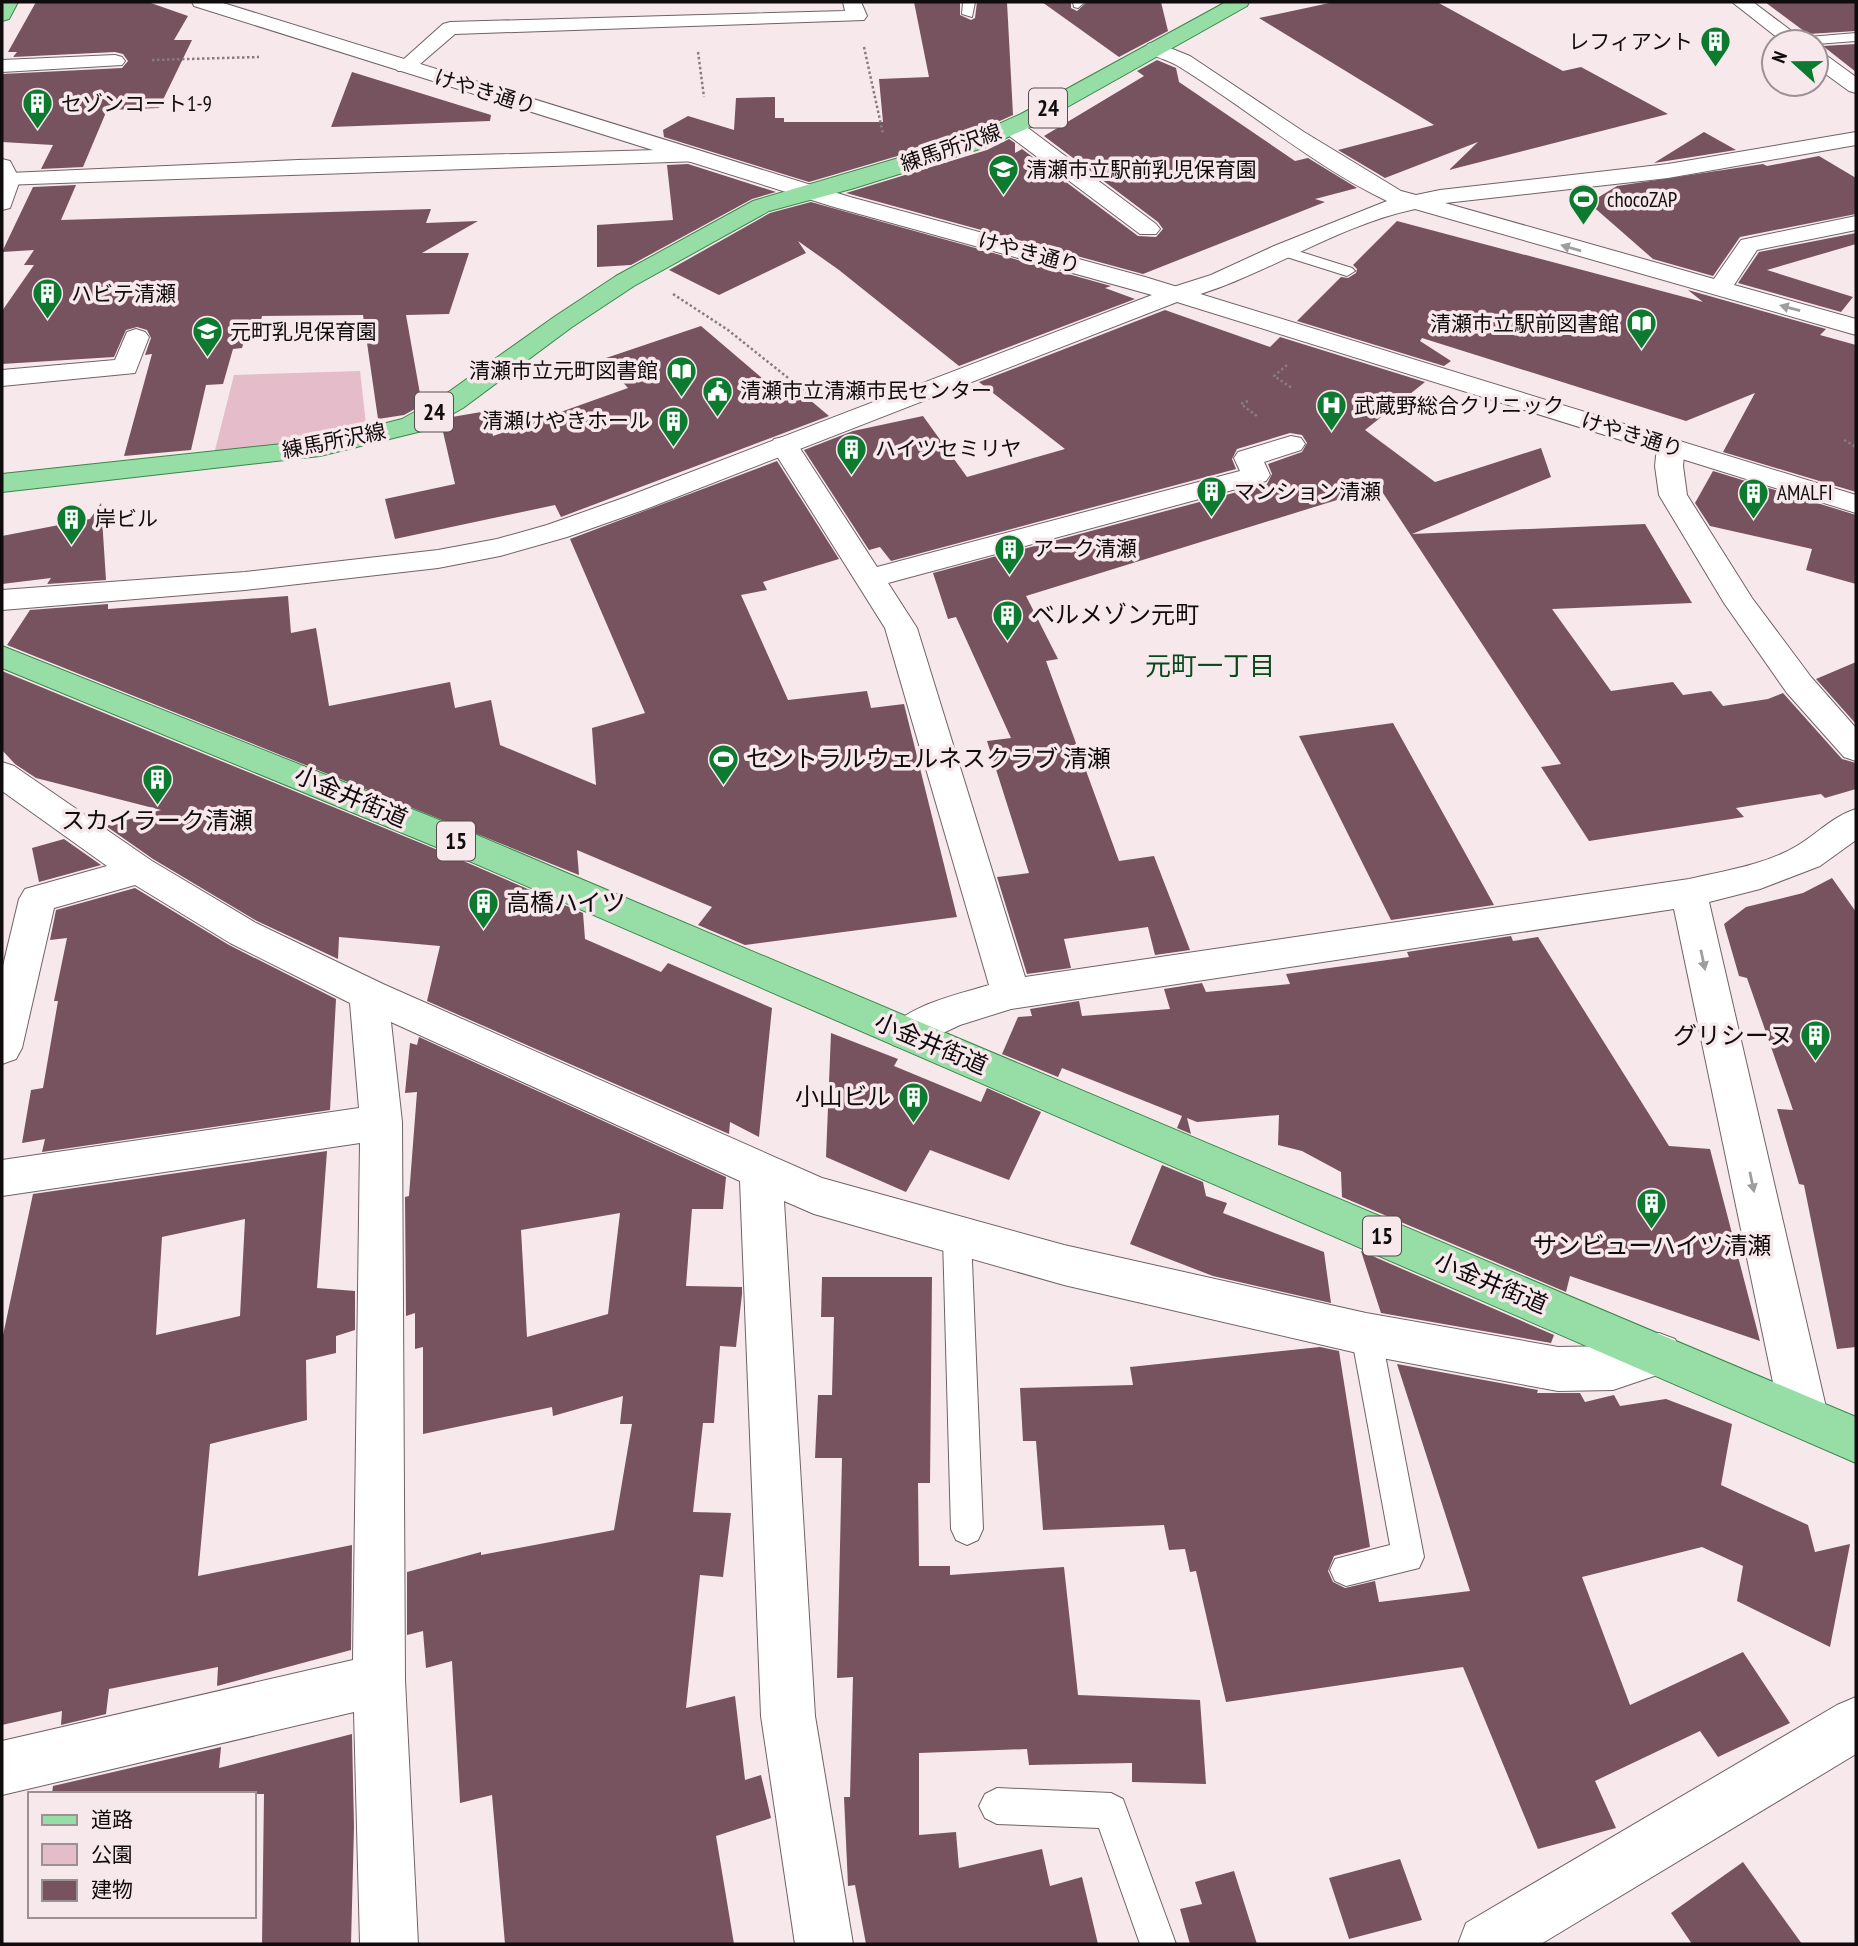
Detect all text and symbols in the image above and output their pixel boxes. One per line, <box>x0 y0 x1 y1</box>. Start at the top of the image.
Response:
building icon: レフィアント <box>1699 25 1733 69</box>
place label: レフィアント <box>1568 28 1693 55</box>
north arrow <box>1760 28 1830 98</box>
text: N <box>1766 48 1792 66</box>
street label: けやき通り <box>431 63 539 120</box>
building icon: セゾンコート1-9 <box>21 87 55 131</box>
road number: 24 <box>1029 88 1067 128</box>
place label: セゾンコート1-9 <box>61 90 212 117</box>
street label: 練馬所沢線 <box>897 118 1005 177</box>
school or university icon: 清瀬市立駅前乳児保育園 <box>986 153 1020 197</box>
place label: 清瀬市立駅前乳児保育園 <box>1026 156 1257 183</box>
sports icon: chocoZAP <box>1567 183 1601 227</box>
place label: chocoZAP <box>1607 186 1677 213</box>
street label: けやき通り <box>975 226 1083 279</box>
one-way arrow <box>1560 242 1581 252</box>
building icon: ハビテ清瀬 <box>31 277 65 321</box>
place label: ハビテ清瀬 <box>71 280 176 307</box>
one-way arrow <box>1780 303 1801 313</box>
library icon: 清瀬市立駅前図書館 <box>1625 307 1659 351</box>
place label: 清瀬市立駅前図書館 <box>1430 310 1619 337</box>
school or university icon: 元町乳児保育園 <box>190 315 224 359</box>
place label: 元町乳児保育園 <box>230 318 377 345</box>
library icon: 清瀬市立元町図書館 <box>664 354 698 398</box>
place label: 清瀬市立元町図書館 <box>469 357 658 384</box>
public building icon: 清瀬市立清瀬市民センター <box>700 374 734 418</box>
place label: 清瀬市立清瀬市民センター <box>740 377 992 404</box>
hospital icon: 武蔵野総合クリニック <box>1314 389 1348 433</box>
road number: 24 <box>415 392 453 432</box>
place label: 武蔵野総合クリニック <box>1354 392 1564 419</box>
building icon: 清瀬けやきホール <box>656 404 690 448</box>
street label: けやき通り <box>1578 406 1686 463</box>
place label: 清瀬けやきホール <box>482 407 650 434</box>
street label: 練馬所沢線 <box>280 417 388 464</box>
building icon: ハイツセミリヤ <box>835 432 869 476</box>
place label: ハイツセミリヤ <box>875 435 1022 462</box>
building icon: マンション清瀬 <box>1194 475 1228 519</box>
building icon: AMALFI <box>1737 476 1771 520</box>
place label: マンション清瀬 <box>1234 478 1381 505</box>
place label: AMALFI <box>1777 479 1833 506</box>
building icon: 岸ビル <box>55 502 89 546</box>
place label: 岸ビル <box>95 505 158 532</box>
building icon: アーク清瀬 <box>993 532 1027 576</box>
place label: アーク清瀬 <box>1033 535 1137 562</box>
building icon: ベルメゾン元町 <box>991 598 1025 642</box>
place label: ベルメゾン元町 <box>1031 599 1199 630</box>
district label: 元町一丁目 <box>1145 649 1275 682</box>
sports icon: セントラルウェルネスクラブ 清瀬 <box>706 742 740 786</box>
place label: セントラルウェルネスクラブ 清瀬 <box>746 743 1111 774</box>
street label: 小金井街道 <box>290 759 412 834</box>
building icon: スカイラーク清瀬 <box>140 762 174 806</box>
place label: スカイラーク清瀬 <box>61 805 253 836</box>
road number: 15 <box>437 821 475 860</box>
building icon: 高橋ハイツ <box>466 886 500 930</box>
place label: 高橋ハイツ <box>506 887 626 918</box>
one-way arrow <box>1698 949 1709 971</box>
street label: 小金井街道 <box>870 1006 992 1081</box>
building icon: グリシーヌ <box>1799 1019 1833 1063</box>
place label: グリシーヌ <box>1673 1020 1793 1051</box>
building icon: 小山ビル <box>897 1080 931 1124</box>
place label: 小山ビル <box>795 1081 891 1112</box>
one-way arrow <box>1747 1171 1758 1193</box>
building icon: サンビューハイツ清瀬 <box>1635 1187 1669 1231</box>
road number: 15 <box>1363 1217 1401 1256</box>
place label: サンビューハイツ清瀬 <box>1532 1230 1772 1261</box>
street label: 小金井街道 <box>1430 1245 1552 1320</box>
legend <box>28 1792 256 1918</box>
text: 道路 <box>91 1806 133 1833</box>
text: 公園 <box>91 1841 133 1868</box>
text: 建物 <box>91 1876 133 1903</box>

